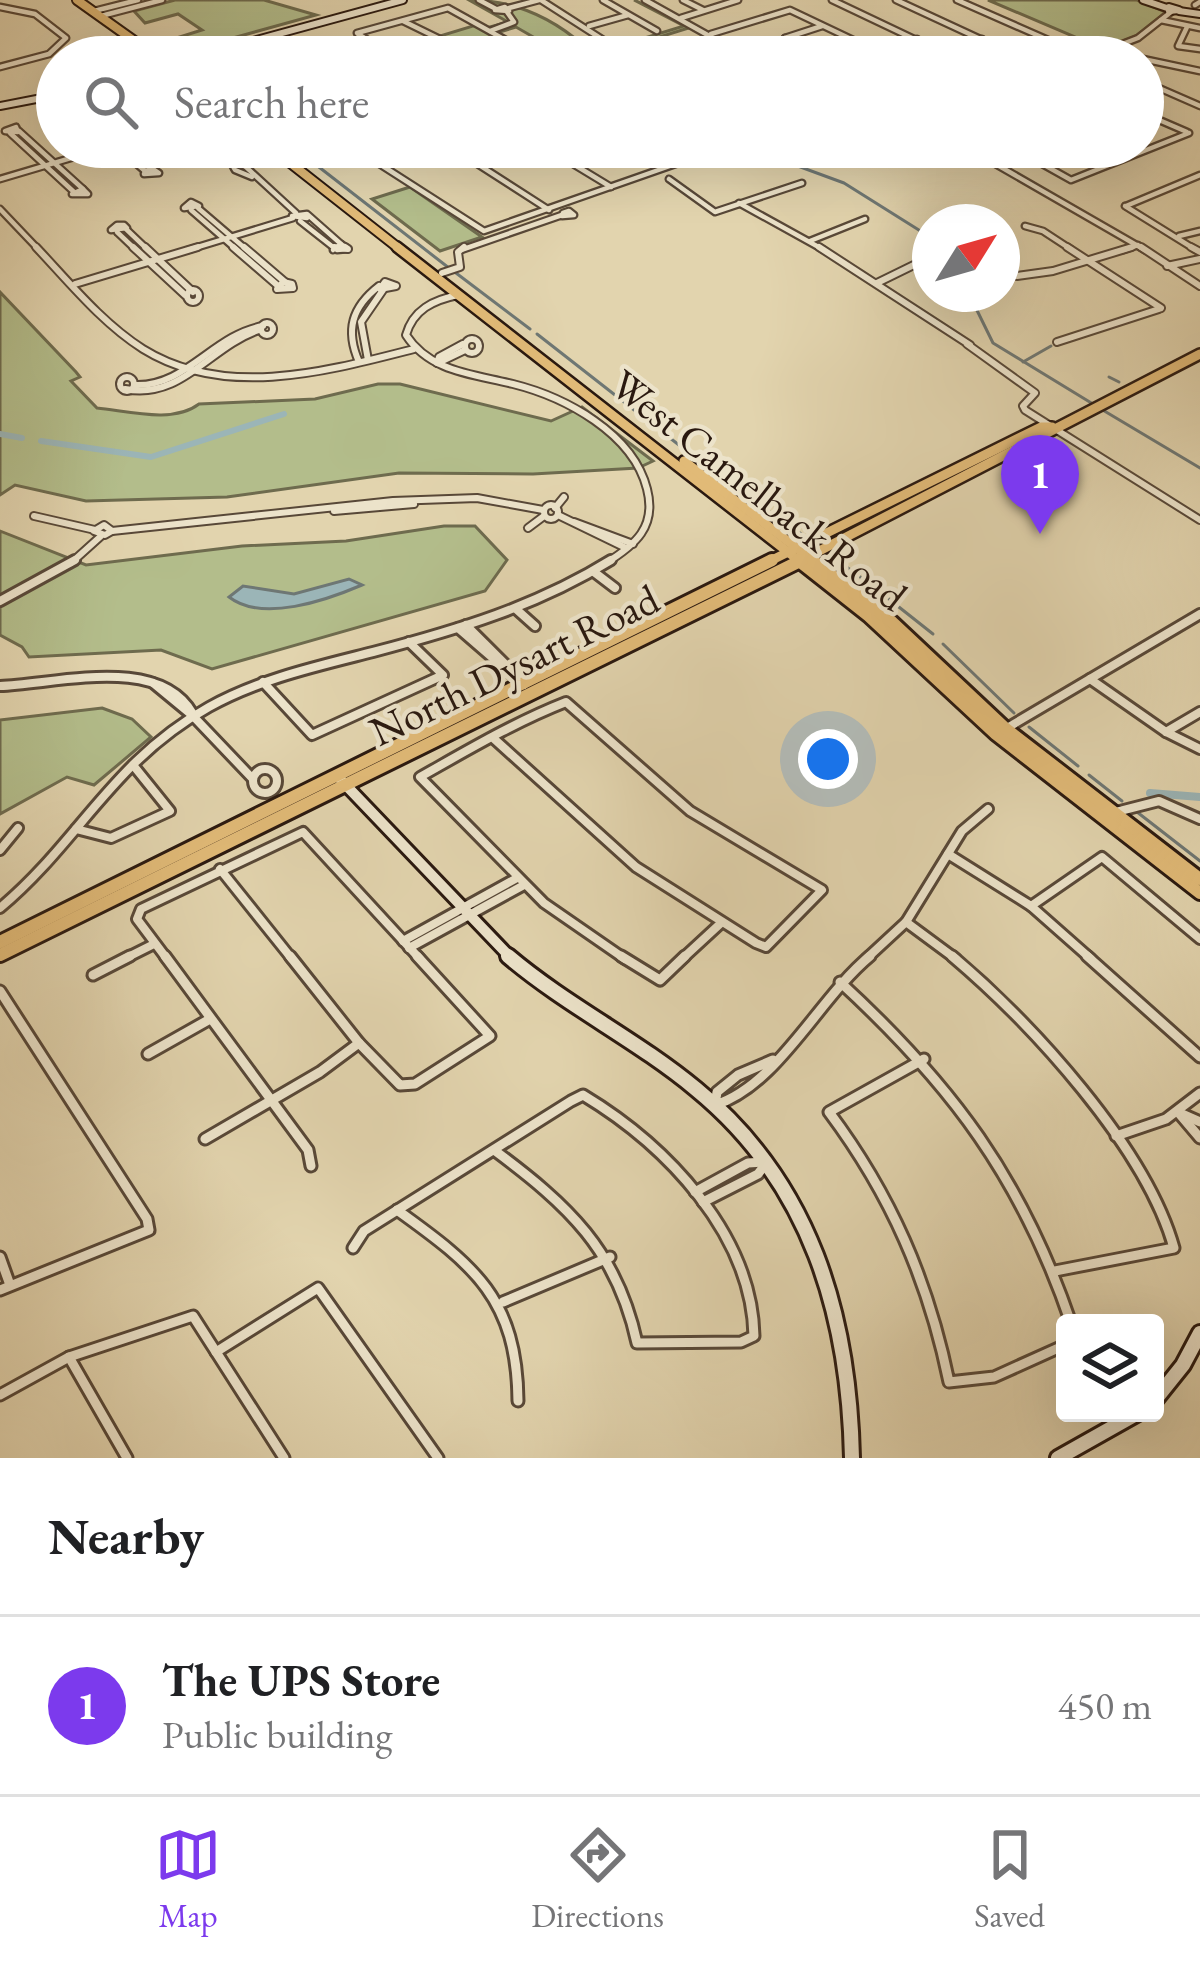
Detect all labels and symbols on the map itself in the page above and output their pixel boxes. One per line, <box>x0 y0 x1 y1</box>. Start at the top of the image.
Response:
north arrow <box>912 204 1020 312</box>
street label: West Camelback Road <box>599 357 919 624</box>
pin: 1 <box>1001 435 1079 534</box>
street label: North Dysart Road <box>360 571 668 759</box>
your location <box>798 729 858 789</box>

